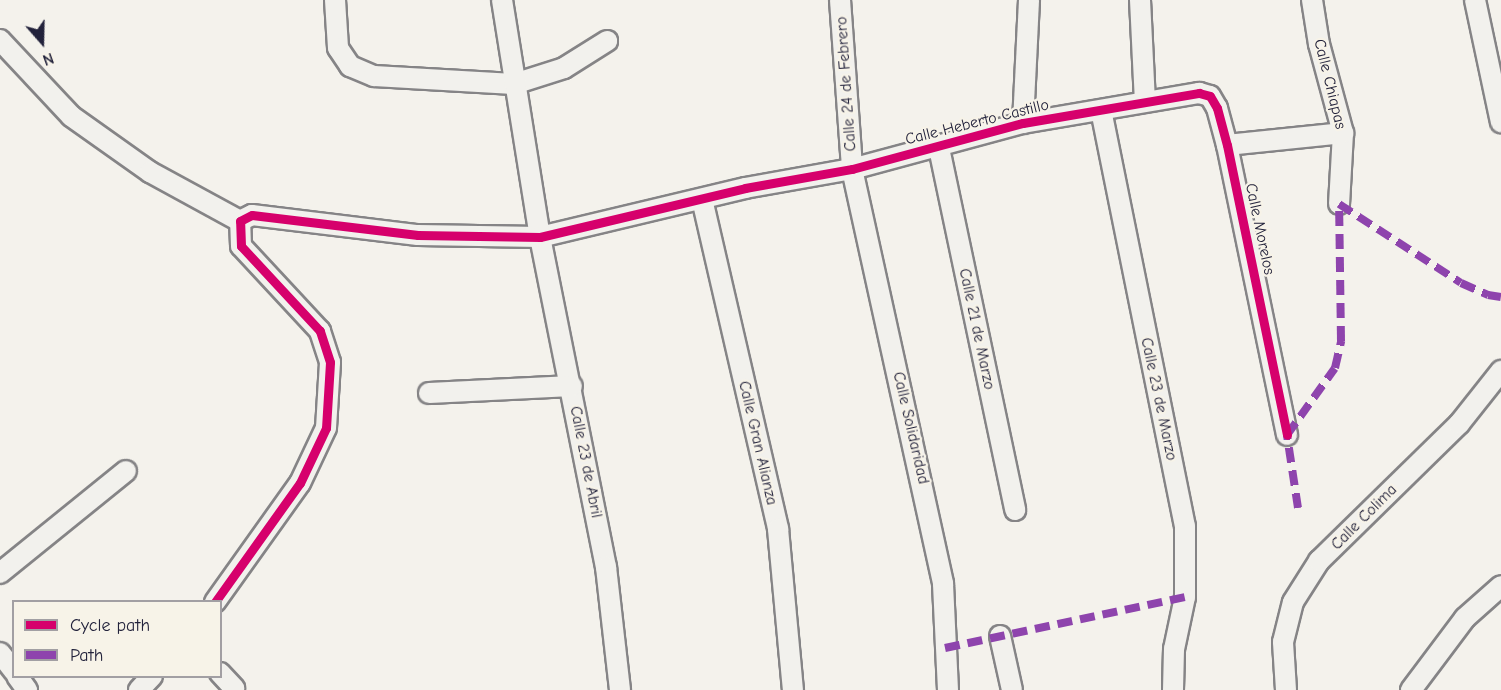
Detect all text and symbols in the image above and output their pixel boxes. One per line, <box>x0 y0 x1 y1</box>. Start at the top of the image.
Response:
north arrow <box>12 12 72 72</box>
street label: Calle 24 de Febrero <box>832 16 860 152</box>
street label: Calle Chiapas <box>1310 37 1350 131</box>
text: N <box>40 49 56 69</box>
street label: Calle Heberto Castillo <box>903 95 1051 149</box>
street label: Calle Morelos <box>1241 182 1279 276</box>
street label: Calle 21 de Marzo <box>955 267 999 391</box>
street label: Calle 23 de Marzo <box>1137 336 1181 462</box>
street label: Calle Solidaridad <box>889 370 933 486</box>
street label: Calle Gran Alianza <box>734 379 782 507</box>
street label: Calle 23 de Abril <box>566 404 606 520</box>
street label: Calle Colima <box>1327 480 1401 554</box>
legend <box>12 600 222 678</box>
text: Cycle path <box>70 615 150 636</box>
text: Path <box>70 645 103 666</box>

